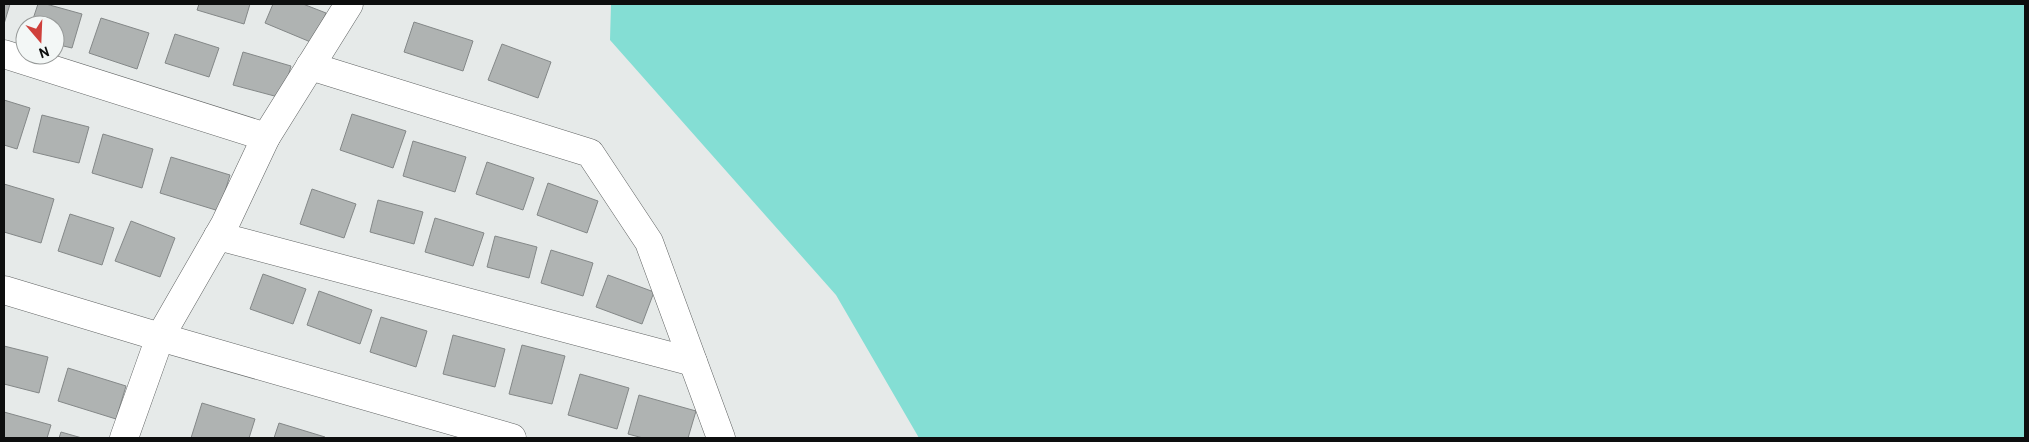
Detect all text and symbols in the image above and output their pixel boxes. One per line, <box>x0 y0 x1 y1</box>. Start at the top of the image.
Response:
north arrow <box>15 15 65 65</box>
text: N <box>36 41 51 61</box>

